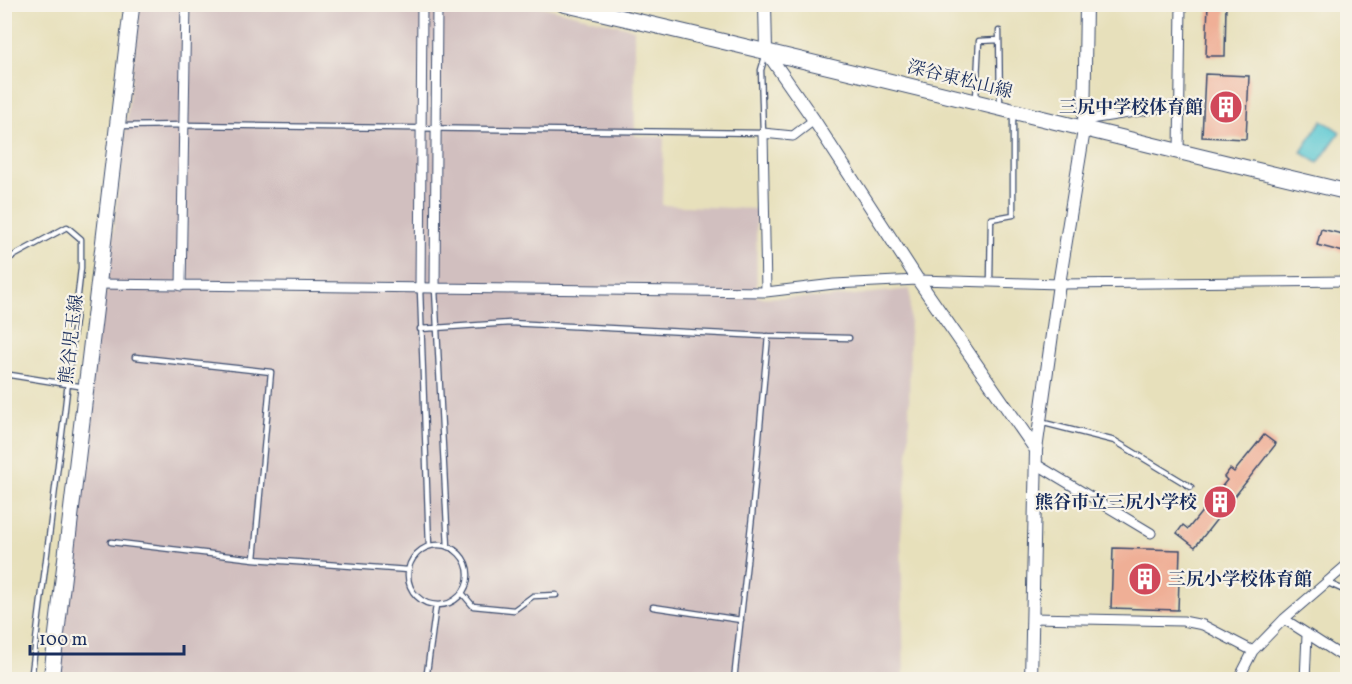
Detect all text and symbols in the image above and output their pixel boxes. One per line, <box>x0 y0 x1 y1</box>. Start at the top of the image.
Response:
street label: 深谷東松山線 <box>904 55 1015 106</box>
building icon: 三尻中学校体育館 <box>1208 89 1244 125</box>
place label: 三尻中学校体育館 <box>1059 96 1203 121</box>
street label: 熊谷児玉線 <box>55 293 90 385</box>
building icon: 熊谷市立三尻小学校 <box>1202 484 1238 520</box>
place label: 熊谷市立三尻小学校 <box>1035 491 1197 516</box>
building icon: 三尻小学校体育館 <box>1127 561 1163 597</box>
place label: 三尻小学校体育館 <box>1168 568 1312 593</box>
scale bar <box>30 618 184 656</box>
text: 100 m <box>39 628 88 653</box>

